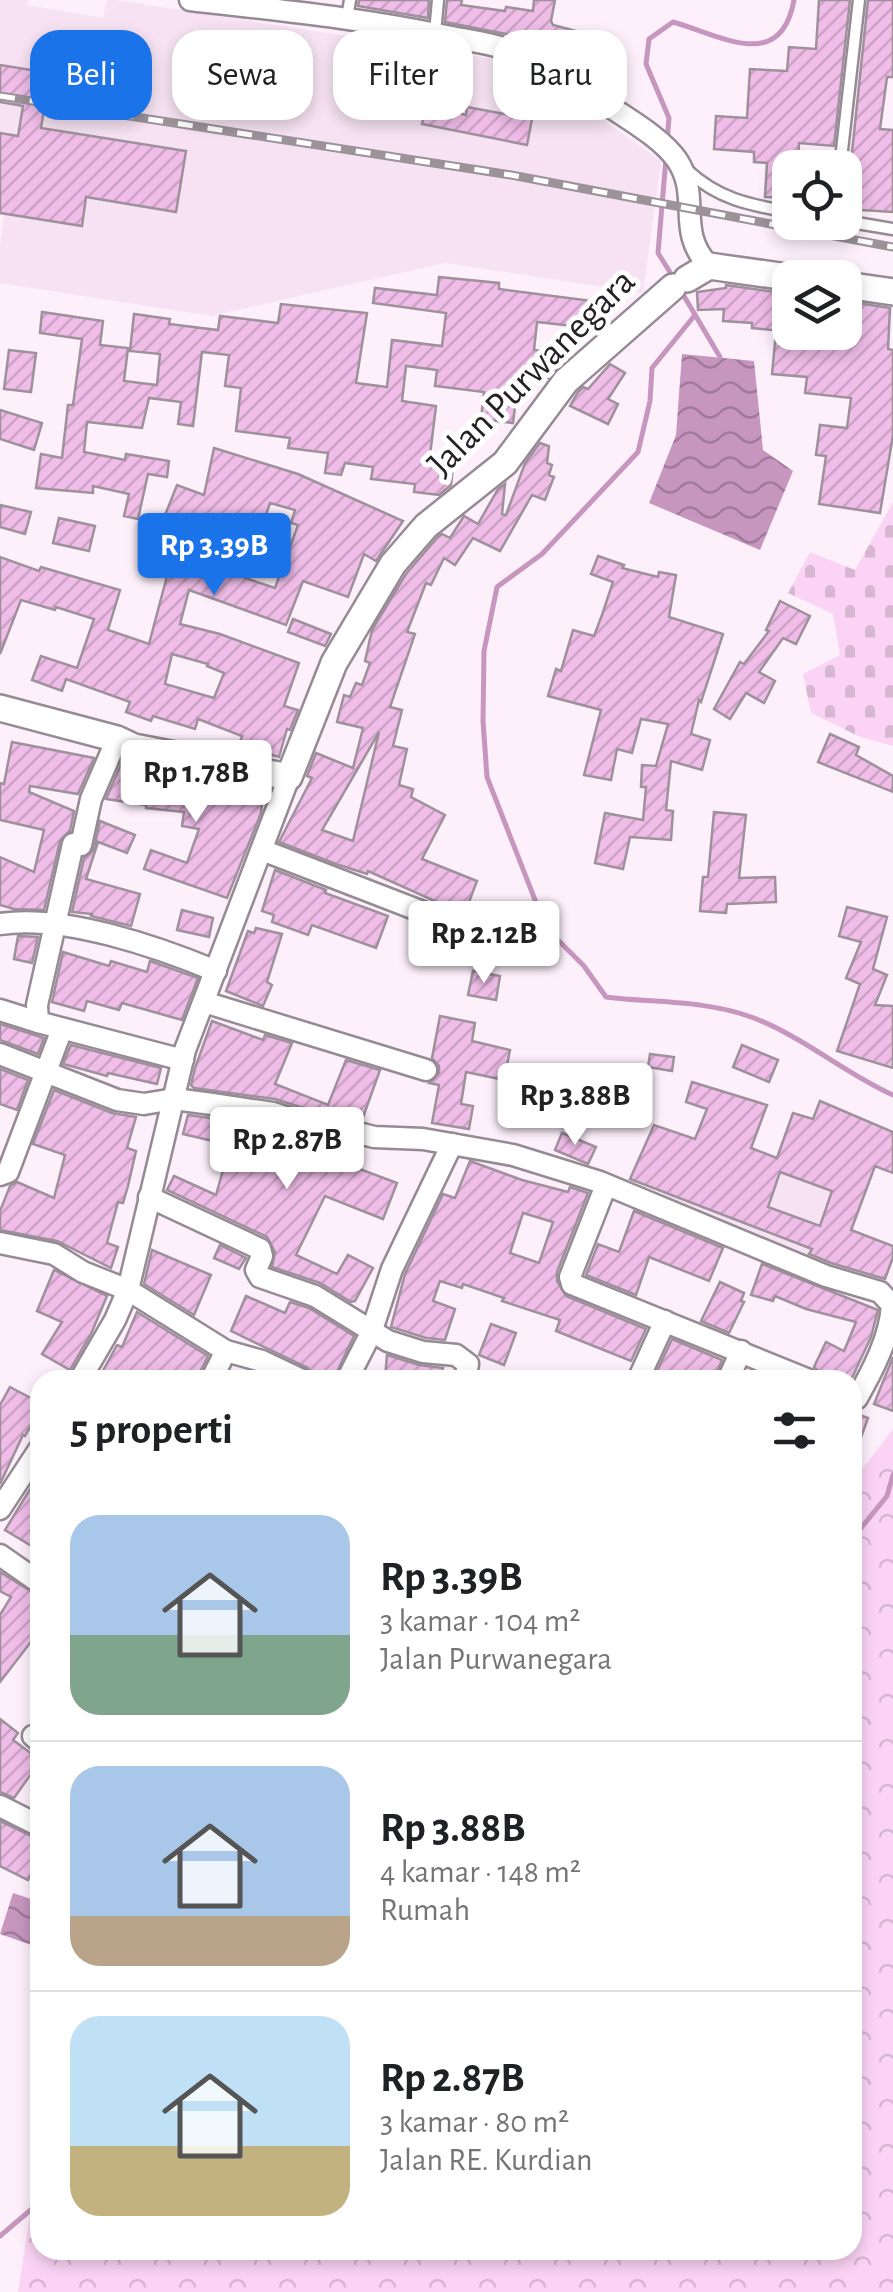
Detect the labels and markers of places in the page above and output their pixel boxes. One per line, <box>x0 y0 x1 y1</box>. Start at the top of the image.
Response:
pin: Rp 3.39B <box>111 513 317 598</box>
pin: Rp 1.78B <box>93 740 299 825</box>
pin: Rp 2.12B <box>381 901 587 986</box>
pin: Rp 3.88B <box>472 1063 678 1148</box>
pin: Rp 2.87B <box>184 1107 390 1192</box>

